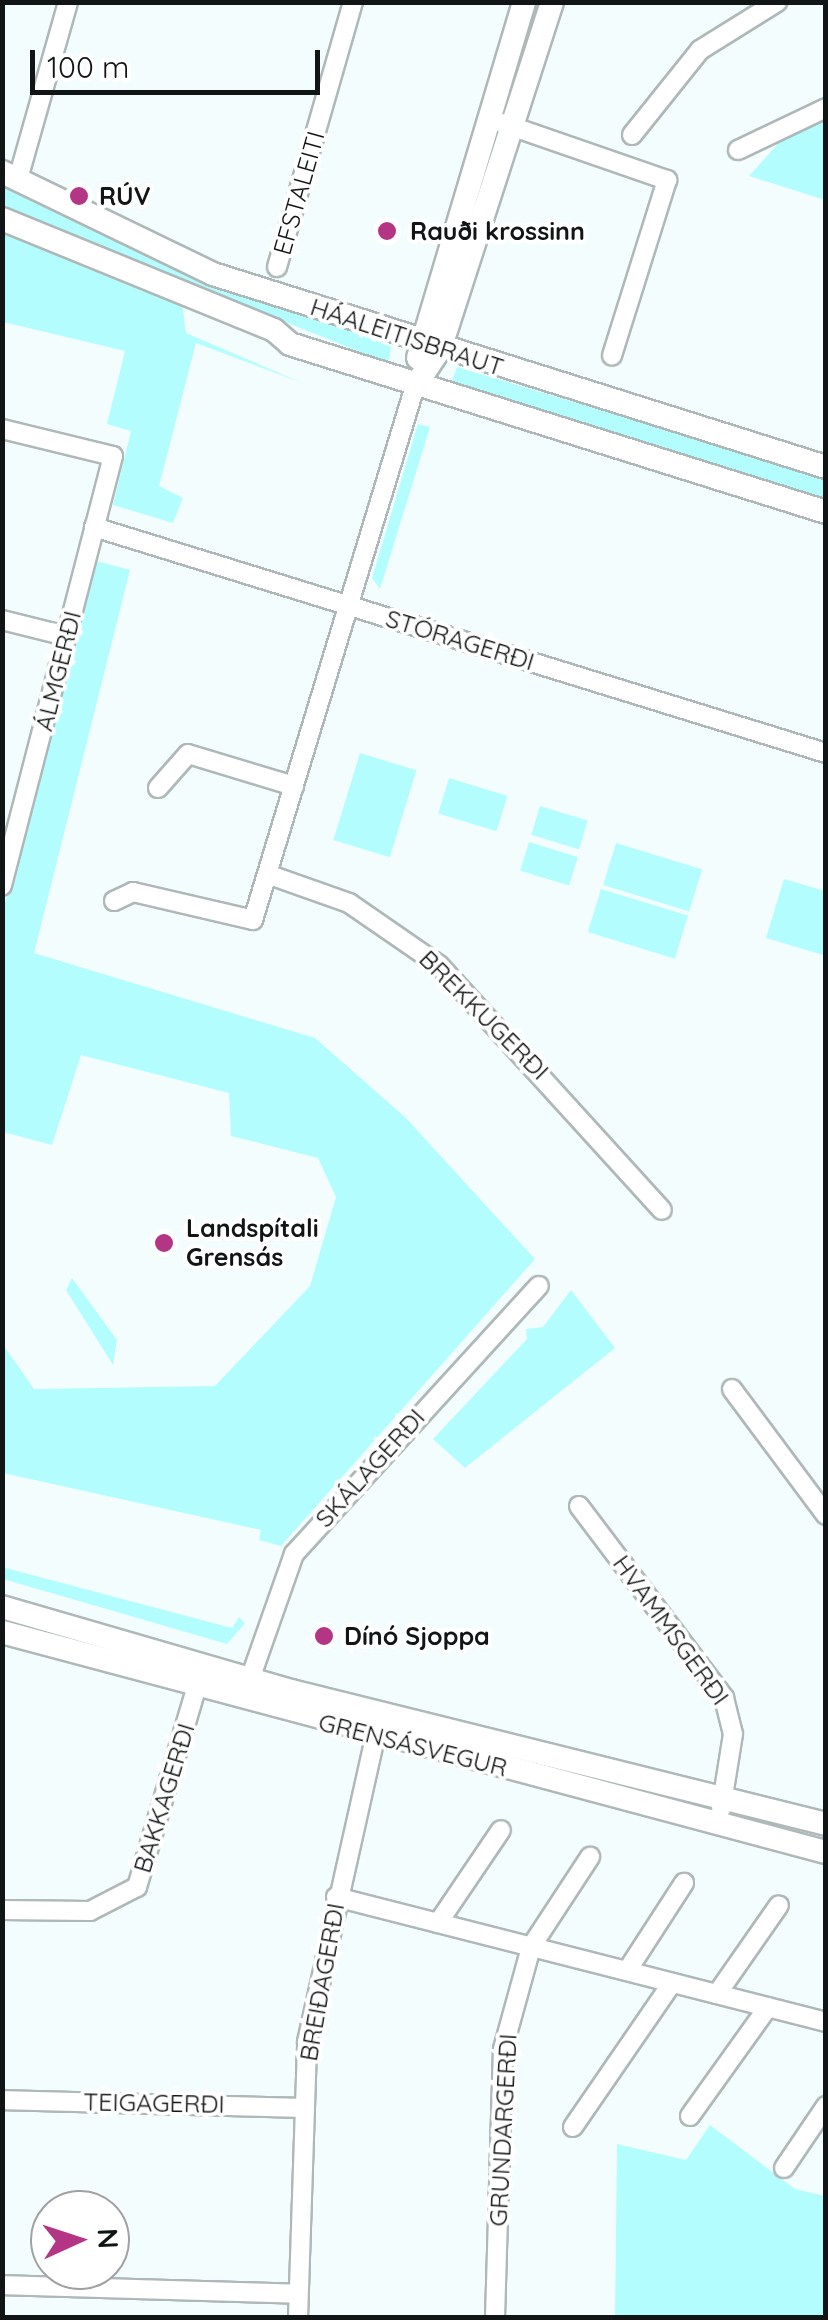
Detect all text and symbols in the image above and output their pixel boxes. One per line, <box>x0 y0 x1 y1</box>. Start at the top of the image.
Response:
scale bar <box>35 30 325 92</box>
text: 100 m <box>47 48 129 86</box>
street label: EFSTALEITI <box>267 128 331 258</box>
place label: RÚV <box>99 181 151 211</box>
marker: RÚV <box>68 185 90 207</box>
place label: Rauði krossinn <box>410 216 585 246</box>
marker: Rauði krossinn <box>374 218 400 244</box>
street label: HÁALEITISBRAUT <box>307 292 507 382</box>
street label: STÓRAGERÐI <box>382 603 538 677</box>
street label: ÁLMGERÐI <box>29 608 87 734</box>
street label: BREKKUGERÐI <box>413 944 555 1086</box>
place label: Landspítali Grensás <box>186 1214 319 1273</box>
marker: Landspítali Grensás <box>151 1230 177 1256</box>
street label: SKÁLAGERÐI <box>309 1403 431 1533</box>
street label: HVAMMSGERÐI <box>607 1549 735 1711</box>
place label: Dínó Sjoppa <box>344 1621 490 1651</box>
marker: Dínó Sjoppa <box>313 1625 335 1647</box>
street label: GRENSÁSVEGUR <box>315 1707 511 1783</box>
street label: BAKKAGERÐI <box>127 1720 201 1876</box>
street label: BREIÐAGERÐI <box>293 1901 351 2063</box>
street label: GRUNDARGERÐI <box>483 2033 523 2227</box>
street label: TEIGAGERÐI <box>83 2087 225 2119</box>
north arrow <box>30 2190 130 2290</box>
text: N <box>90 2227 126 2250</box>

